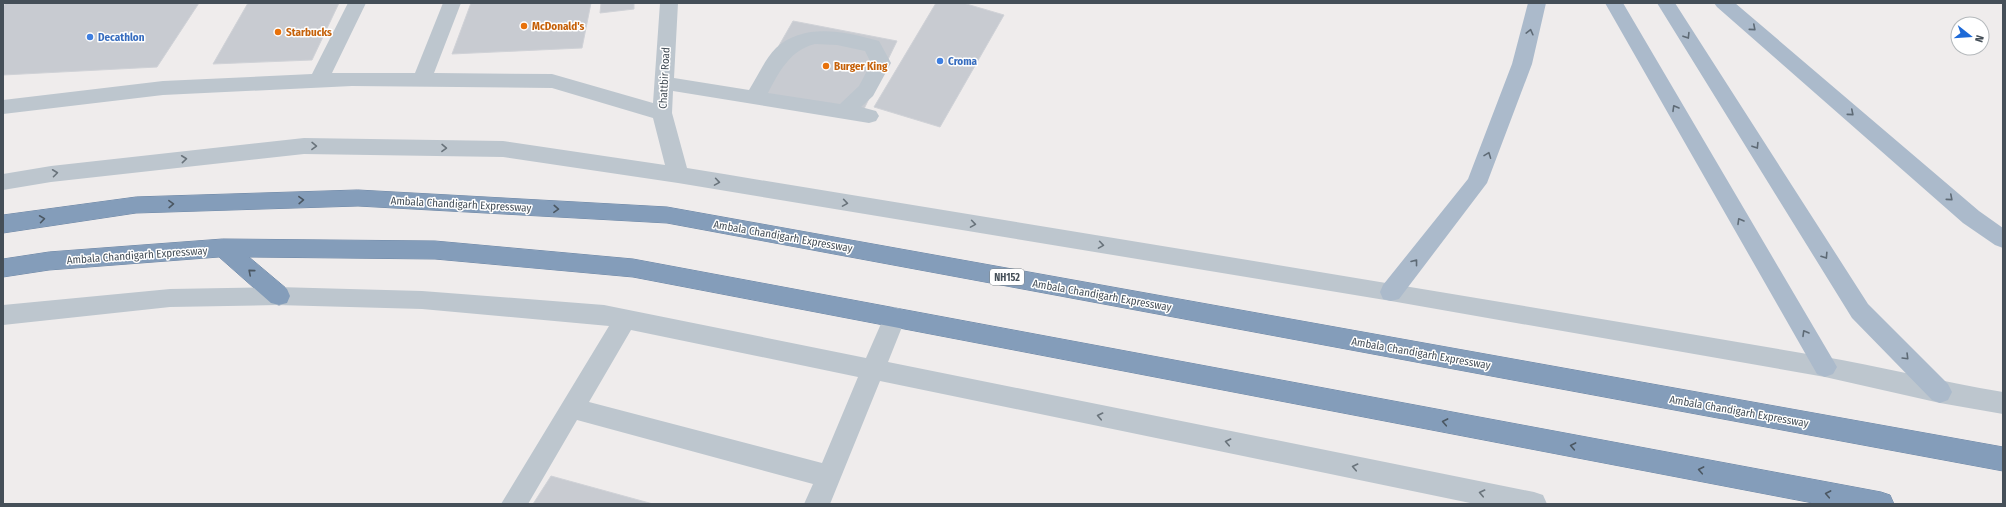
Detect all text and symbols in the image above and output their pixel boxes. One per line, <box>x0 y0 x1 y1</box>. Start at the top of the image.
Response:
north arrow <box>1950 16 1990 56</box>
place label: McDonald's <box>532 20 585 33</box>
marker: McDonald's <box>519 21 529 31</box>
one-way arrow <box>1748 24 1755 31</box>
place label: Starbucks <box>286 26 332 39</box>
marker: Starbucks <box>273 27 283 37</box>
one-way arrow <box>1526 29 1534 35</box>
place label: Decathlon <box>98 31 145 44</box>
marker: Decathlon <box>85 32 95 42</box>
one-way arrow <box>1682 32 1689 39</box>
text: N <box>1972 34 1986 44</box>
street label: Chattbir Road <box>656 47 673 109</box>
place label: Croma <box>948 55 978 68</box>
marker: Croma <box>935 56 945 66</box>
place label: Burger King <box>834 60 888 73</box>
marker: Burger King <box>821 61 831 71</box>
one-way arrow <box>1673 105 1680 112</box>
one-way arrow <box>1847 109 1854 116</box>
one-way arrow <box>311 142 317 151</box>
one-way arrow <box>1751 142 1758 149</box>
one-way arrow <box>441 144 447 153</box>
one-way arrow <box>1483 151 1491 158</box>
one-way arrow <box>181 155 188 164</box>
one-way arrow <box>52 169 58 178</box>
one-way arrow <box>713 177 720 186</box>
street label: Ambala Chandigarh Expressway <box>390 194 532 215</box>
one-way arrow <box>1945 194 1952 201</box>
one-way arrow <box>298 196 304 204</box>
one-way arrow <box>842 198 848 207</box>
one-way arrow <box>168 200 174 209</box>
one-way arrow <box>553 205 559 214</box>
one-way arrow <box>39 215 45 224</box>
one-way arrow <box>1738 217 1745 225</box>
street label: Ambala Chandigarh Expressway <box>712 218 854 255</box>
one-way arrow <box>970 219 976 228</box>
one-way arrow <box>1098 240 1105 249</box>
street label: Ambala Chandigarh Expressway <box>66 244 208 267</box>
one-way arrow <box>1820 252 1828 259</box>
one-way arrow <box>1411 259 1418 266</box>
road number: NH152 <box>990 269 1024 285</box>
one-way arrow <box>248 270 256 277</box>
street label: Ambala Chandigarh Expressway <box>1031 277 1173 314</box>
one-way arrow <box>1803 330 1810 337</box>
street label: Ambala Chandigarh Expressway <box>1350 335 1492 372</box>
one-way arrow <box>1901 352 1909 360</box>
street label: Ambala Chandigarh Expressway <box>1668 393 1810 430</box>
one-way arrow <box>1097 412 1103 420</box>
one-way arrow <box>1442 418 1448 426</box>
one-way arrow <box>1224 438 1231 446</box>
one-way arrow <box>1570 442 1576 450</box>
one-way arrow <box>1352 464 1358 472</box>
one-way arrow <box>1698 466 1704 475</box>
one-way arrow <box>1479 490 1486 498</box>
one-way arrow <box>1825 490 1832 499</box>

